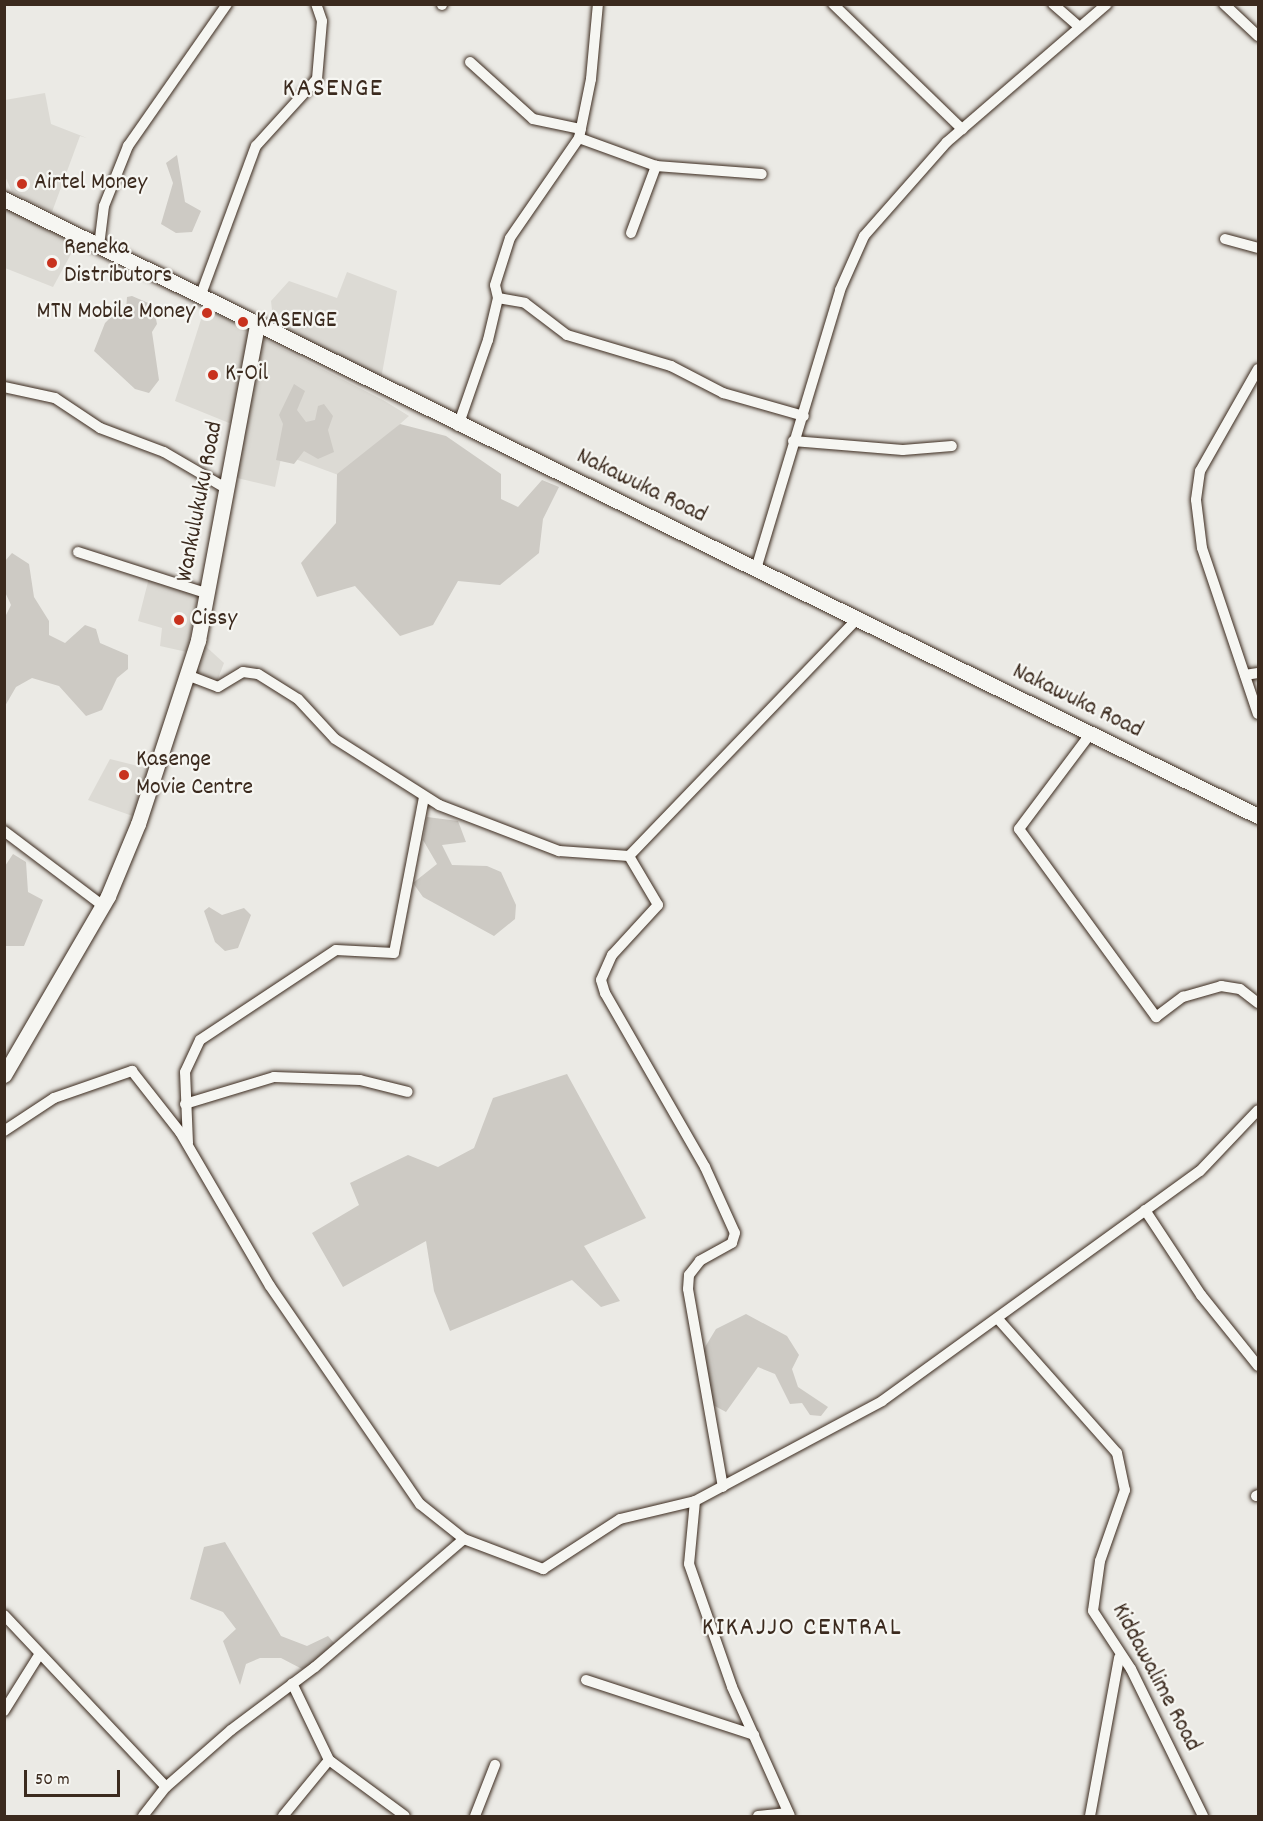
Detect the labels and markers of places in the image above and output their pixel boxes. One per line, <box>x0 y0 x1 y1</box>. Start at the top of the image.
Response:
place label: Airtel Money <box>34 170 147 198</box>
marker: Airtel Money <box>15 177 29 191</box>
place label: Reneka Distributors <box>64 235 172 291</box>
marker: Reneka Distributors <box>45 256 59 270</box>
place label: MTN Mobile Money <box>37 299 195 327</box>
marker: MTN Mobile Money <box>200 306 214 320</box>
place label: KASENGE <box>256 308 337 336</box>
marker: KASENGE <box>234 313 252 331</box>
place label: K-Oil <box>225 361 268 389</box>
marker: K-Oil <box>206 368 220 382</box>
place label: Cissy <box>191 606 237 634</box>
marker: Cissy <box>172 613 186 627</box>
place label: Kasenge Movie Centre <box>136 747 253 803</box>
marker: Kasenge Movie Centre <box>117 768 131 782</box>

